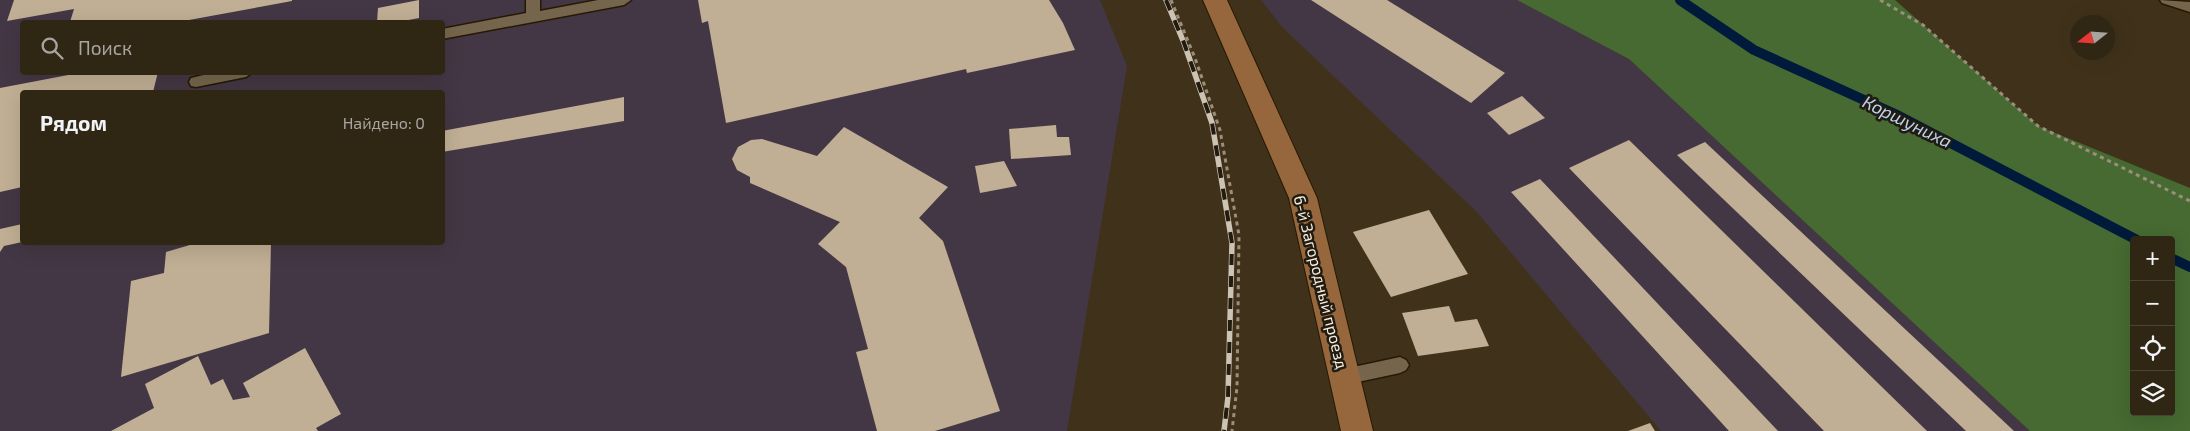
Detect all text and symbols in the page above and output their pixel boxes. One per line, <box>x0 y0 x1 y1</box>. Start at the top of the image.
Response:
north arrow <box>2070 15 2115 60</box>
search box <box>20 20 445 75</box>
icon: search <box>38 34 66 62</box>
text: Поиск <box>78 36 132 59</box>
water label: Коршуниха <box>1859 90 1956 152</box>
text: Рядом <box>40 110 107 135</box>
text: Найдено: 0 <box>343 113 425 132</box>
street label: 6-й Загородный проезд <box>1291 193 1352 371</box>
map controls <box>2130 236 2175 416</box>
button: + <box>2130 236 2175 281</box>
button: − <box>2130 281 2175 326</box>
button: locate <box>2130 326 2175 371</box>
button: layers <box>2130 371 2175 416</box>

